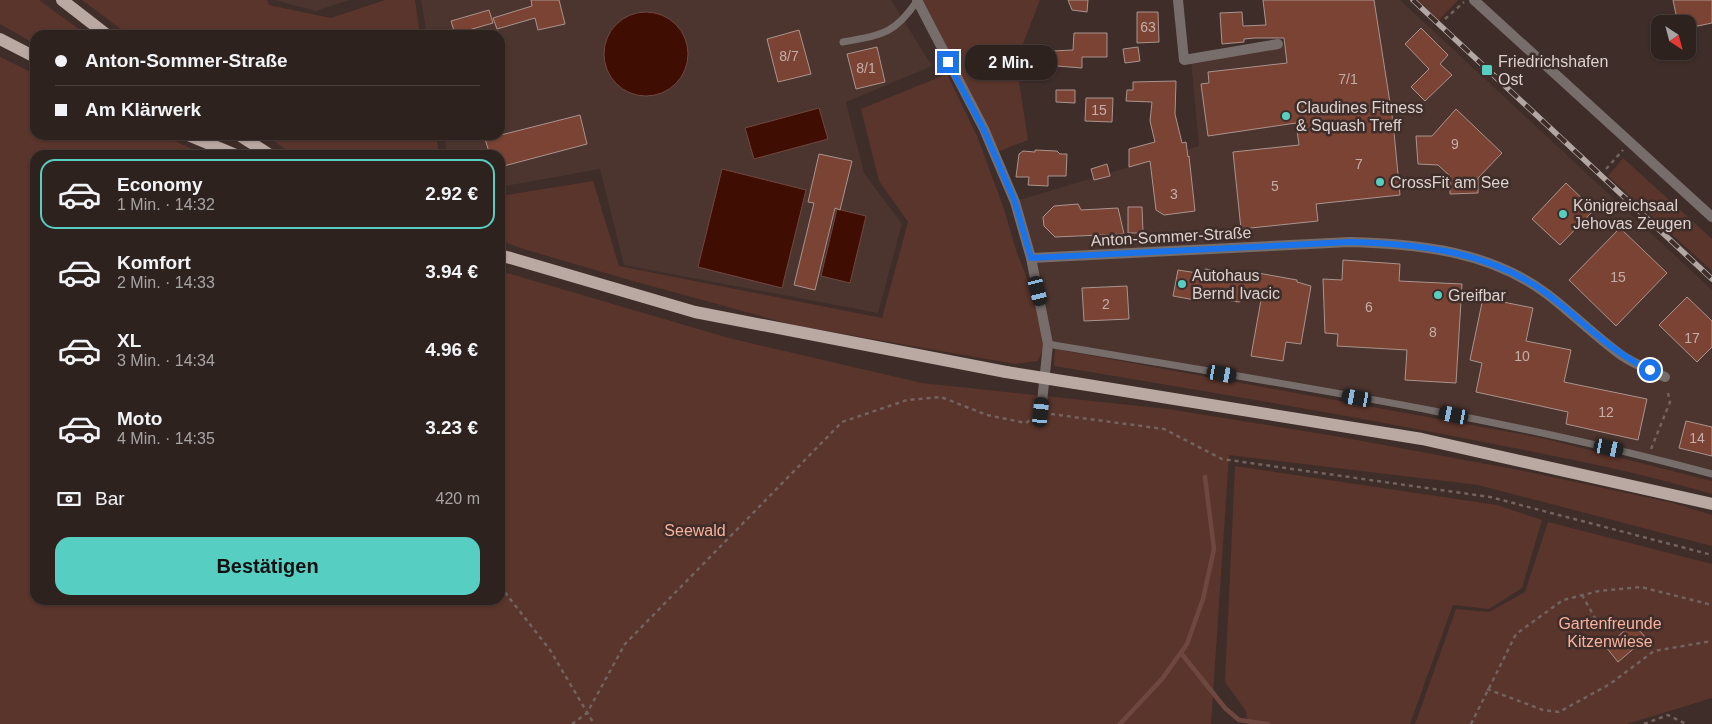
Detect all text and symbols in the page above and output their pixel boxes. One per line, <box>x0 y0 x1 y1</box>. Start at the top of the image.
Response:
north arrow <box>1651 15 1696 60</box>
map controls <box>1651 15 1696 60</box>
house number: 63 <box>1140 19 1156 35</box>
callout: 2 Min. <box>966 44 1058 80</box>
house number: 8/7 <box>779 48 799 64</box>
text: Anton-Sommer-Straße <box>85 50 288 71</box>
route end <box>937 51 959 73</box>
place label: Friedrichshafen Ost <box>1498 53 1608 88</box>
text: 2 Min. <box>988 54 1034 71</box>
house number: 8/1 <box>856 60 876 76</box>
marker: Friedrichshafen Ost <box>1480 63 1494 77</box>
house number: 7/1 <box>1338 71 1358 87</box>
text: Am Klärwerk <box>85 99 201 120</box>
place label: Claudines Fitness & Squash Treff <box>1296 99 1423 134</box>
house number: 15 <box>1091 102 1107 118</box>
marker: Claudines Fitness & Squash Treff <box>1280 110 1292 122</box>
house number: 9 <box>1451 136 1459 152</box>
house number: 7 <box>1355 156 1363 172</box>
icon: car <box>57 172 102 217</box>
text: Economy <box>117 174 203 195</box>
place label: CrossFit am See <box>1390 174 1509 191</box>
marker: CrossFit am See <box>1374 176 1386 188</box>
house number: 5 <box>1271 178 1279 194</box>
text: 2.92 € <box>425 183 478 204</box>
house number: 3 <box>1170 186 1178 202</box>
text: 1 Min. · 14:32 <box>117 196 215 213</box>
place label: Königreichsaal Jehovas Zeugen <box>1573 197 1691 232</box>
marker: Königreichsaal Jehovas Zeugen <box>1557 208 1569 220</box>
street label: Anton-Sommer-Straße <box>1090 224 1252 249</box>
icon: car <box>57 250 102 295</box>
text: Komfort <box>117 252 191 273</box>
text: 3.94 € <box>425 261 478 282</box>
place label: Autohaus Bernd Ivacic <box>1192 267 1280 302</box>
house number: 15 <box>1610 269 1626 285</box>
text: 2 Min. · 14:33 <box>117 274 215 291</box>
car <box>1027 275 1048 307</box>
marker: Autohaus Bernd Ivacic <box>1176 278 1188 290</box>
place label: Greifbar <box>1448 287 1506 304</box>
marker: Greifbar <box>1432 289 1444 301</box>
house number: 2 <box>1102 296 1110 312</box>
house number: 6 <box>1365 299 1373 315</box>
house number: 8 <box>1429 324 1437 340</box>
icon: car <box>57 328 102 373</box>
text: XL <box>117 330 141 351</box>
house number: 17 <box>1684 330 1700 346</box>
text: 4.96 € <box>425 339 478 360</box>
house number: 10 <box>1514 348 1530 364</box>
text: 3 Min. · 14:34 <box>117 352 215 369</box>
route start <box>1639 359 1661 381</box>
car <box>1205 364 1238 384</box>
car <box>1340 388 1373 408</box>
car <box>1031 396 1050 428</box>
house number: 12 <box>1598 404 1614 420</box>
car <box>1437 405 1470 425</box>
icon: car <box>57 406 102 451</box>
text: Moto <box>117 408 162 429</box>
text: 3.23 € <box>425 417 478 438</box>
text: 4 Min. · 14:35 <box>117 430 215 447</box>
house number: 14 <box>1689 430 1705 446</box>
car <box>1592 438 1625 458</box>
icon: cash <box>55 485 83 513</box>
text: Bar <box>95 488 125 509</box>
text: 420 m <box>436 490 480 507</box>
park label: Seewald <box>664 522 726 539</box>
button: Bestätigen <box>55 537 480 595</box>
park label: Gartenfreunde Kitzenwiese <box>1558 615 1662 650</box>

